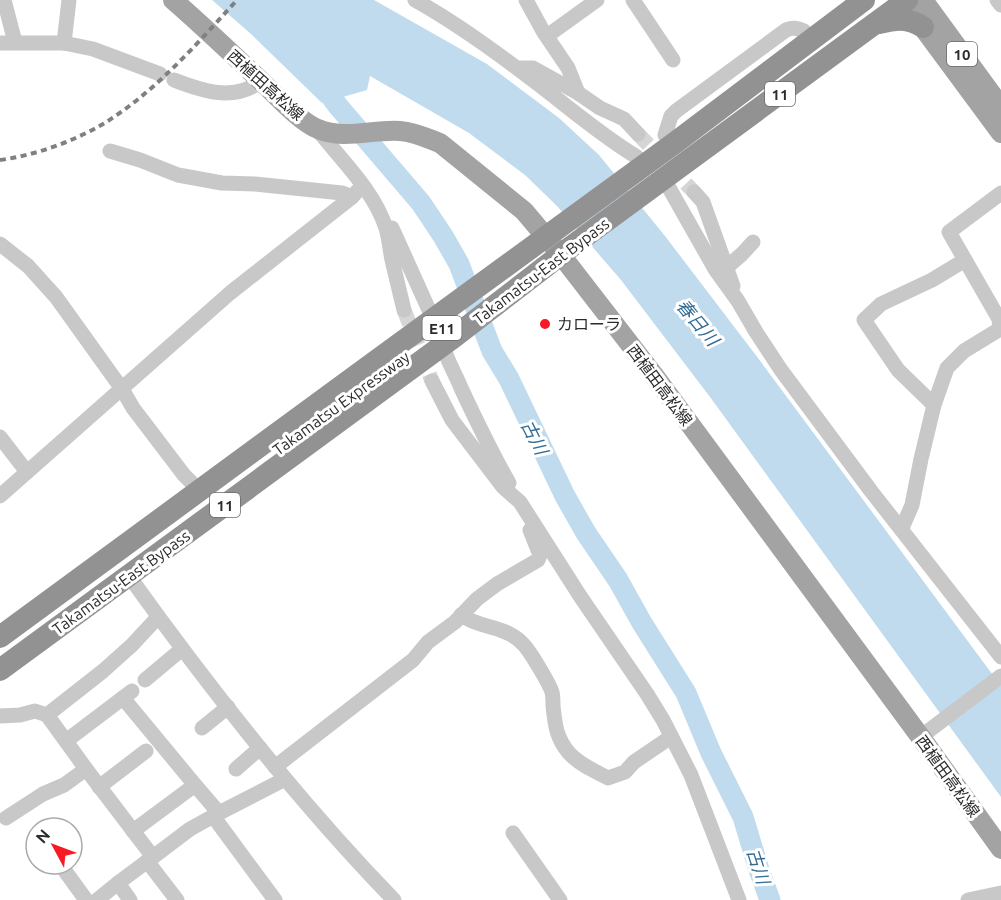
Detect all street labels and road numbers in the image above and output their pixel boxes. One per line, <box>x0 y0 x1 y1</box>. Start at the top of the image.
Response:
road number: 10 <box>947 42 977 66</box>
street label: 西植田高松線 <box>224 46 308 124</box>
road number: 11 <box>765 82 795 106</box>
street label: Takamatsu-East Bypass <box>470 214 612 328</box>
road number: E11 <box>422 316 462 340</box>
street label: 西植田高松線 <box>624 341 696 429</box>
street label: Takamatsu Expressway <box>269 347 413 459</box>
road number: 11 <box>210 493 240 517</box>
street label: Takamatsu-East Bypass <box>49 526 193 638</box>
street label: 西植田高松線 <box>913 732 983 820</box>

